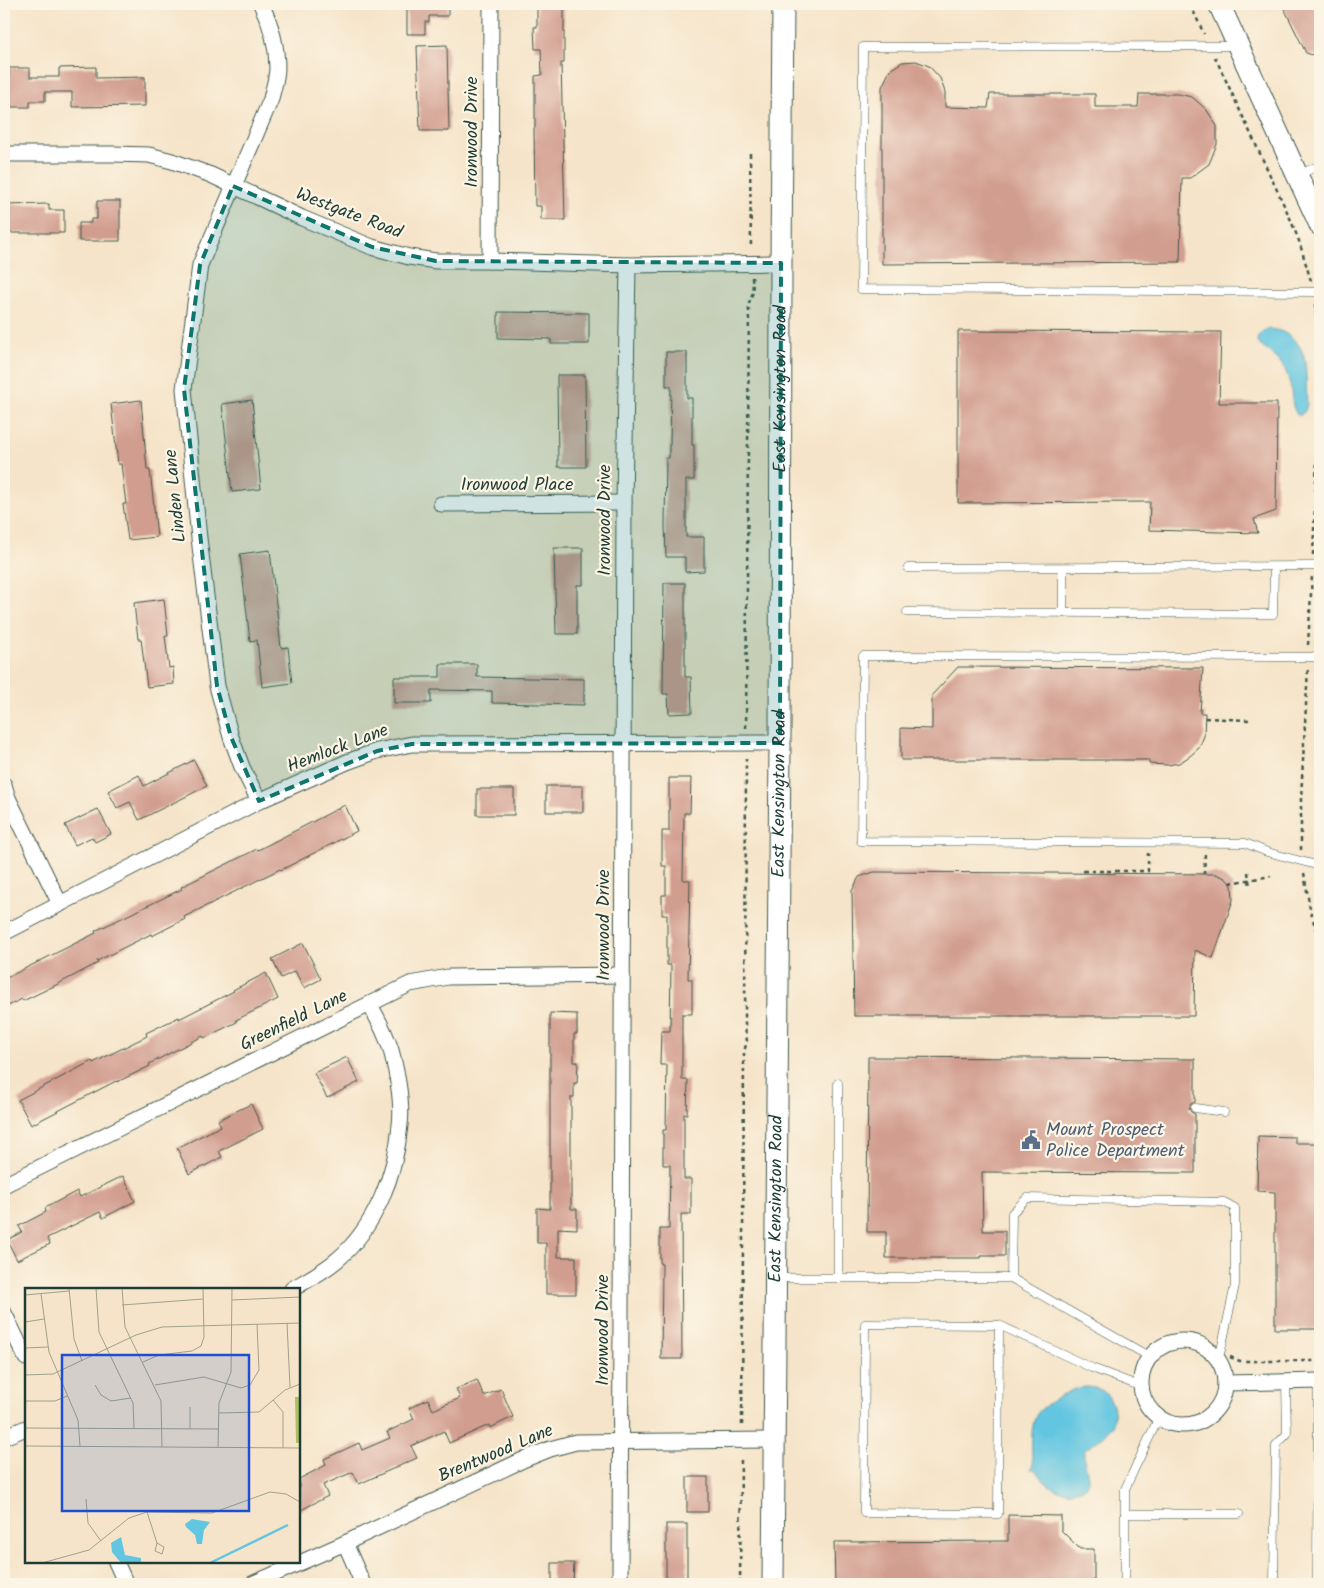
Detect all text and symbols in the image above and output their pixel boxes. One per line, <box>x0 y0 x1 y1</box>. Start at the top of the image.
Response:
street label: Ironwood Drive <box>458 76 487 188</box>
street label: Westgate Road <box>291 180 408 248</box>
street label: East Kensington Road <box>766 304 795 473</box>
street label: Linden Lane <box>157 448 195 544</box>
street label: Ironwood Drive <box>591 464 620 576</box>
street label: Ironwood Place <box>461 471 573 500</box>
street label: East Kensington Road <box>764 709 795 878</box>
street label: Hemlock Lane <box>283 716 393 782</box>
street label: Ironwood Drive <box>590 869 619 981</box>
street label: Greenfield Lane <box>235 982 353 1060</box>
street label: East Kensington Road <box>761 1114 791 1283</box>
place label: Mount Prospect Police Department <box>1046 1116 1186 1166</box>
public building icon: Mount Prospect Police Department <box>1020 1129 1042 1151</box>
street label: Ironwood Drive <box>589 1274 618 1386</box>
inset map <box>25 1288 300 1563</box>
street label: Brentwood Lane <box>434 1417 558 1491</box>

